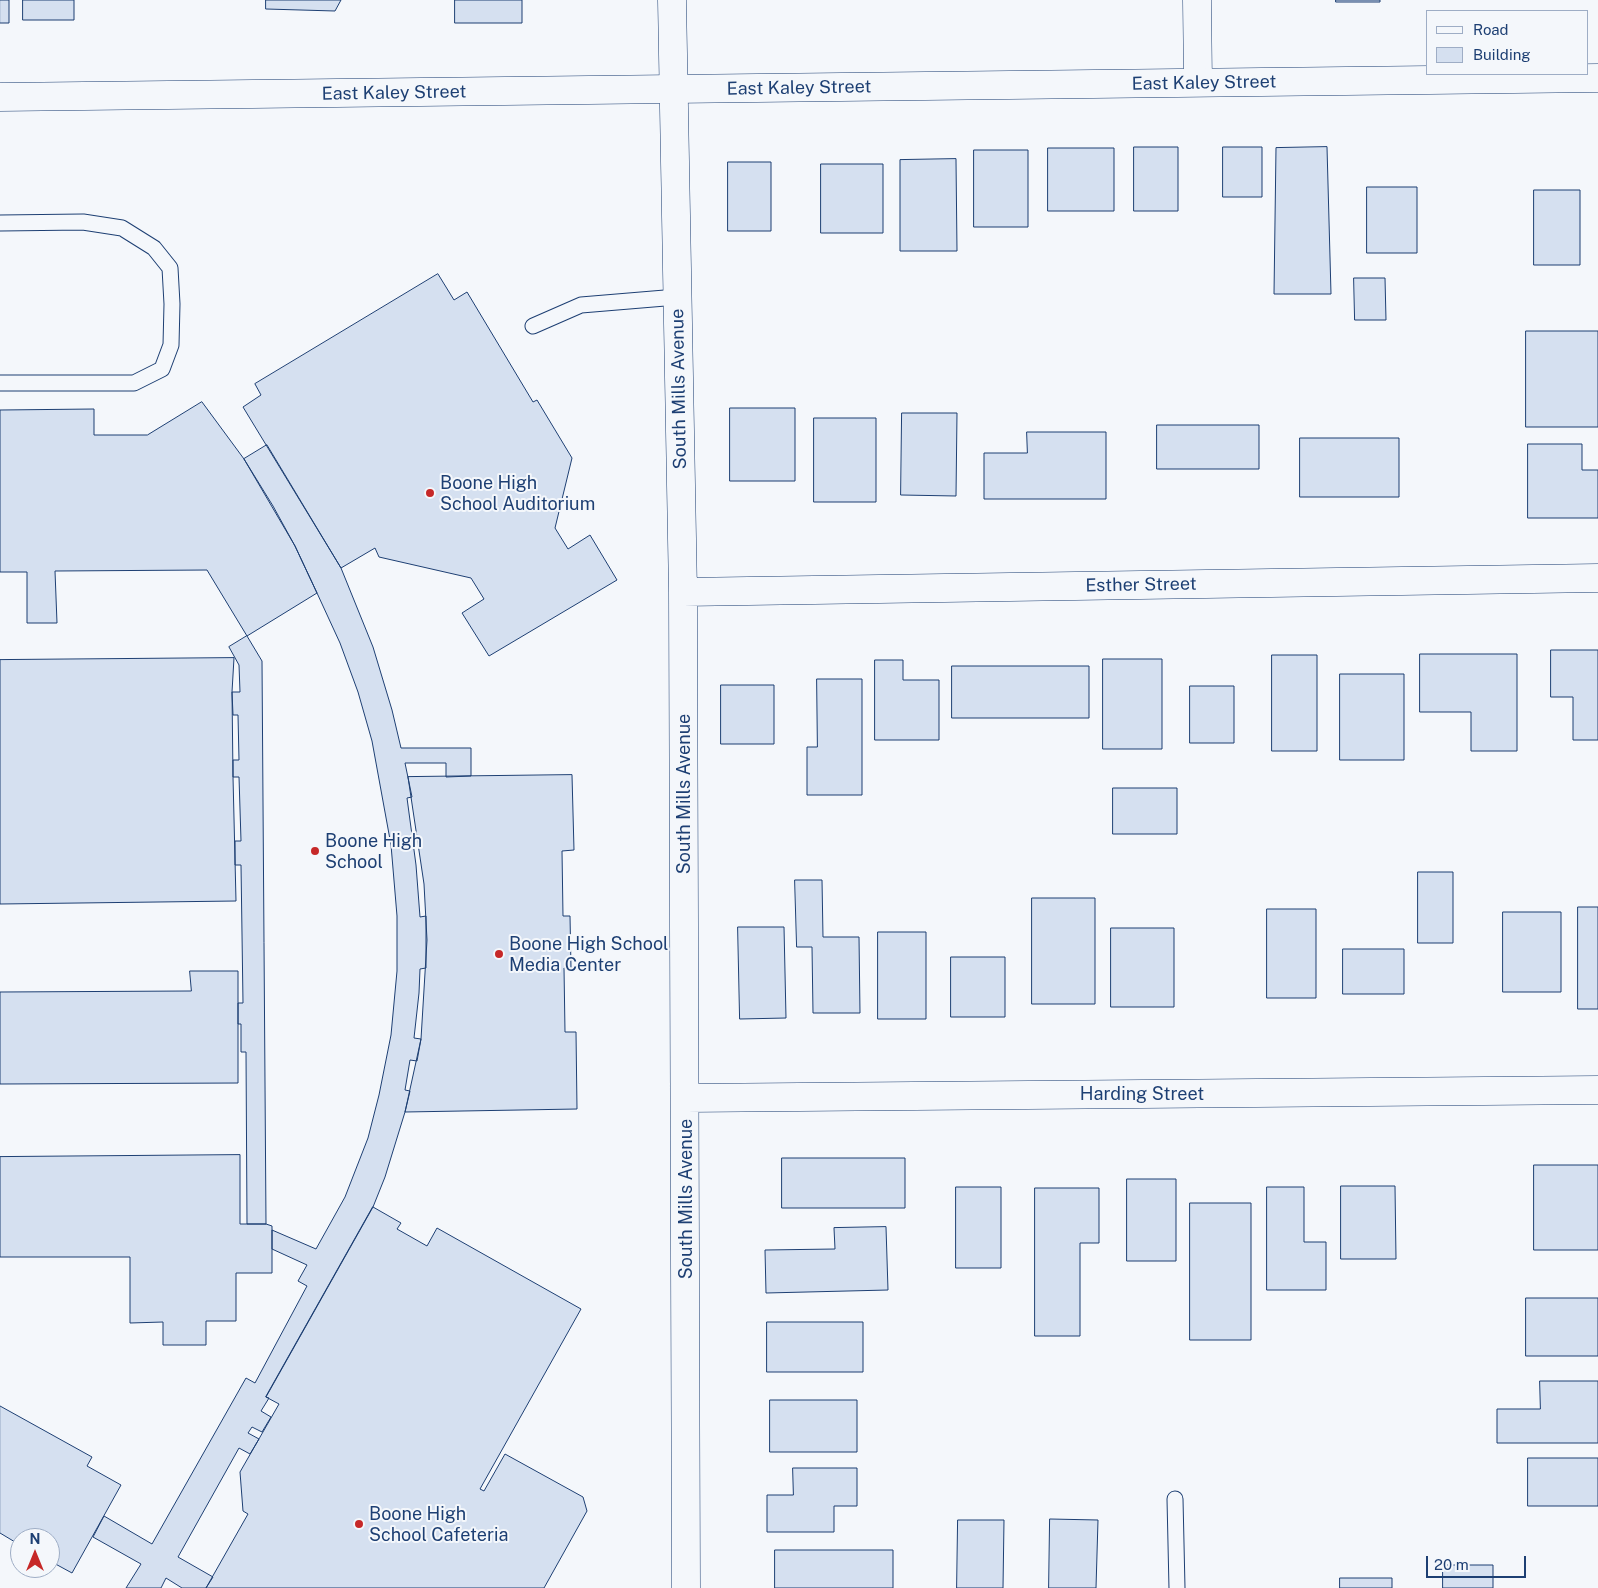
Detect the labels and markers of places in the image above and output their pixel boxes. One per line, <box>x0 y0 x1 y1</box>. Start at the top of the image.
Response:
place label: Boone High School Auditorium <box>440 472 595 514</box>
marker: Boone High School Auditorium <box>424 487 436 499</box>
place label: Boone High School <box>325 830 422 872</box>
marker: Boone High School <box>309 845 321 857</box>
place label: Boone High School Media Center <box>509 933 669 976</box>
marker: Boone High School Media Center <box>493 948 505 960</box>
place label: Boone High School Cafeteria <box>369 1503 508 1546</box>
marker: Boone High School Cafeteria <box>353 1518 365 1530</box>

